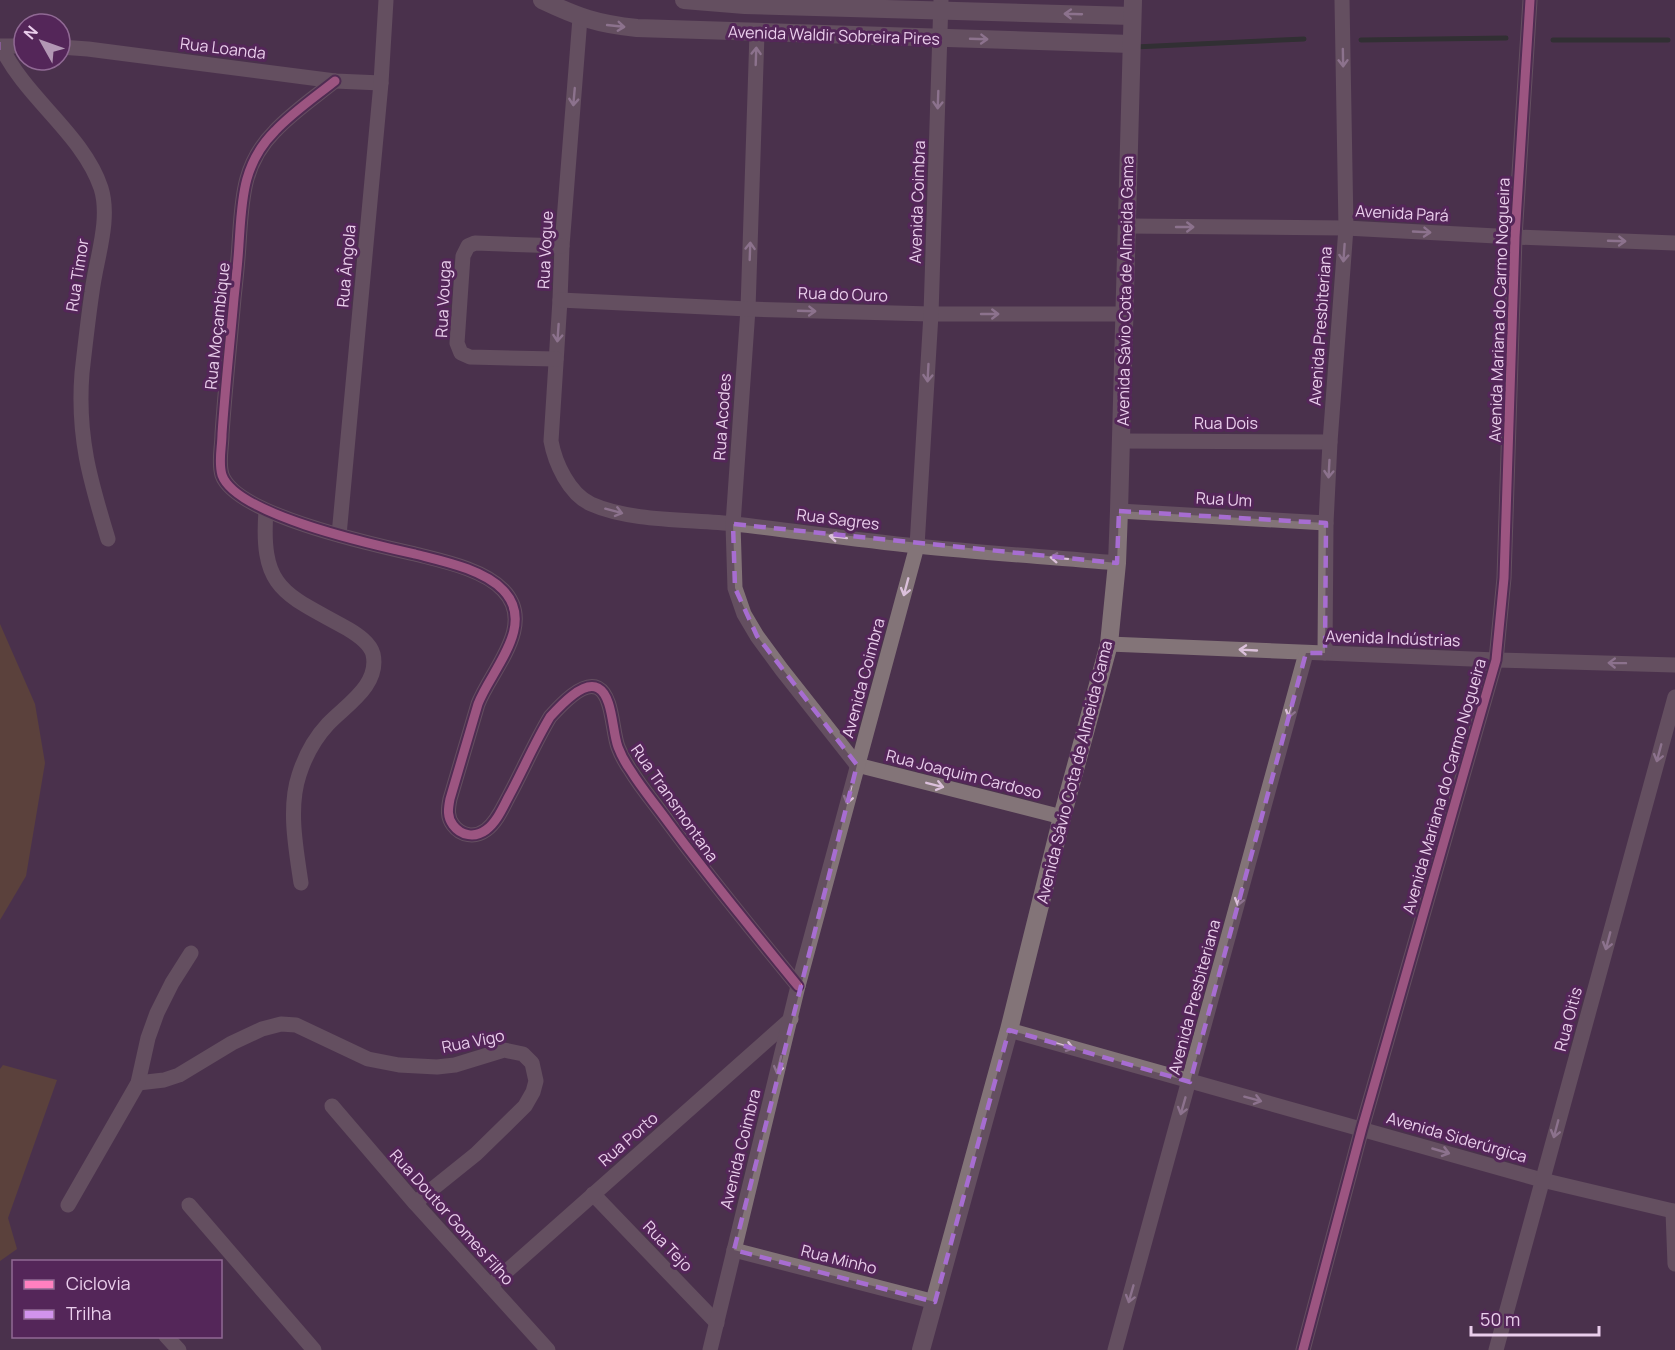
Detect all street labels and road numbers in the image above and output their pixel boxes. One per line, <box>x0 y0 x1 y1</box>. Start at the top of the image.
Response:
street label: Avenida Waldir Sobreira Pires <box>728 20 940 50</box>
street label: Rua Loanda <box>179 32 267 64</box>
street label: Avenida Coimbra <box>904 140 930 264</box>
street label: Avenida Sávio Cota de Almeida Gama <box>1112 156 1138 426</box>
street label: Avenida Mariana do Carmo Nogueira <box>1483 177 1515 443</box>
street label: Avenida Pará <box>1355 200 1449 226</box>
street label: Rua Vogue <box>532 210 558 290</box>
street label: Rua Ângola <box>331 224 361 308</box>
street label: Rua Timor <box>60 237 94 313</box>
street label: Avenida Presbiteriana <box>1303 246 1337 406</box>
street label: Rua Vouga <box>430 260 456 338</box>
street label: Rua Moçambique <box>199 261 235 391</box>
street label: Rua do Ouro <box>798 281 888 307</box>
street label: Rua Acodes <box>708 373 736 461</box>
street label: Rua Dois <box>1194 412 1258 434</box>
street label: Rua Um <box>1195 487 1253 511</box>
street label: Rua Sagres <box>795 503 881 535</box>
street label: Avenida Coimbra <box>836 616 890 740</box>
street label: Avenida Indústrias <box>1325 625 1461 651</box>
street label: Avenida Sávio Cota de Almeida Gama <box>1031 638 1117 906</box>
street label: Avenida Mariana do Carmo Nogueira <box>1397 656 1491 916</box>
street label: Rua Transmontana <box>626 740 724 866</box>
street label: Rua Joaquim Cardoso <box>884 744 1044 804</box>
street label: Avenida Presbiteriana <box>1163 917 1225 1077</box>
street label: Rua Oitis <box>1549 984 1587 1054</box>
street label: Rua Vigo <box>440 1024 506 1058</box>
street label: Avenida Coimbra <box>714 1087 766 1211</box>
street label: Avenida Siderúrgica <box>1384 1106 1530 1168</box>
street label: Rua Porto <box>594 1107 662 1171</box>
street label: Rua Doutor Gomes Filho <box>385 1144 519 1290</box>
street label: Rua Tejo <box>638 1216 698 1276</box>
street label: Rua Minho <box>799 1239 879 1279</box>

